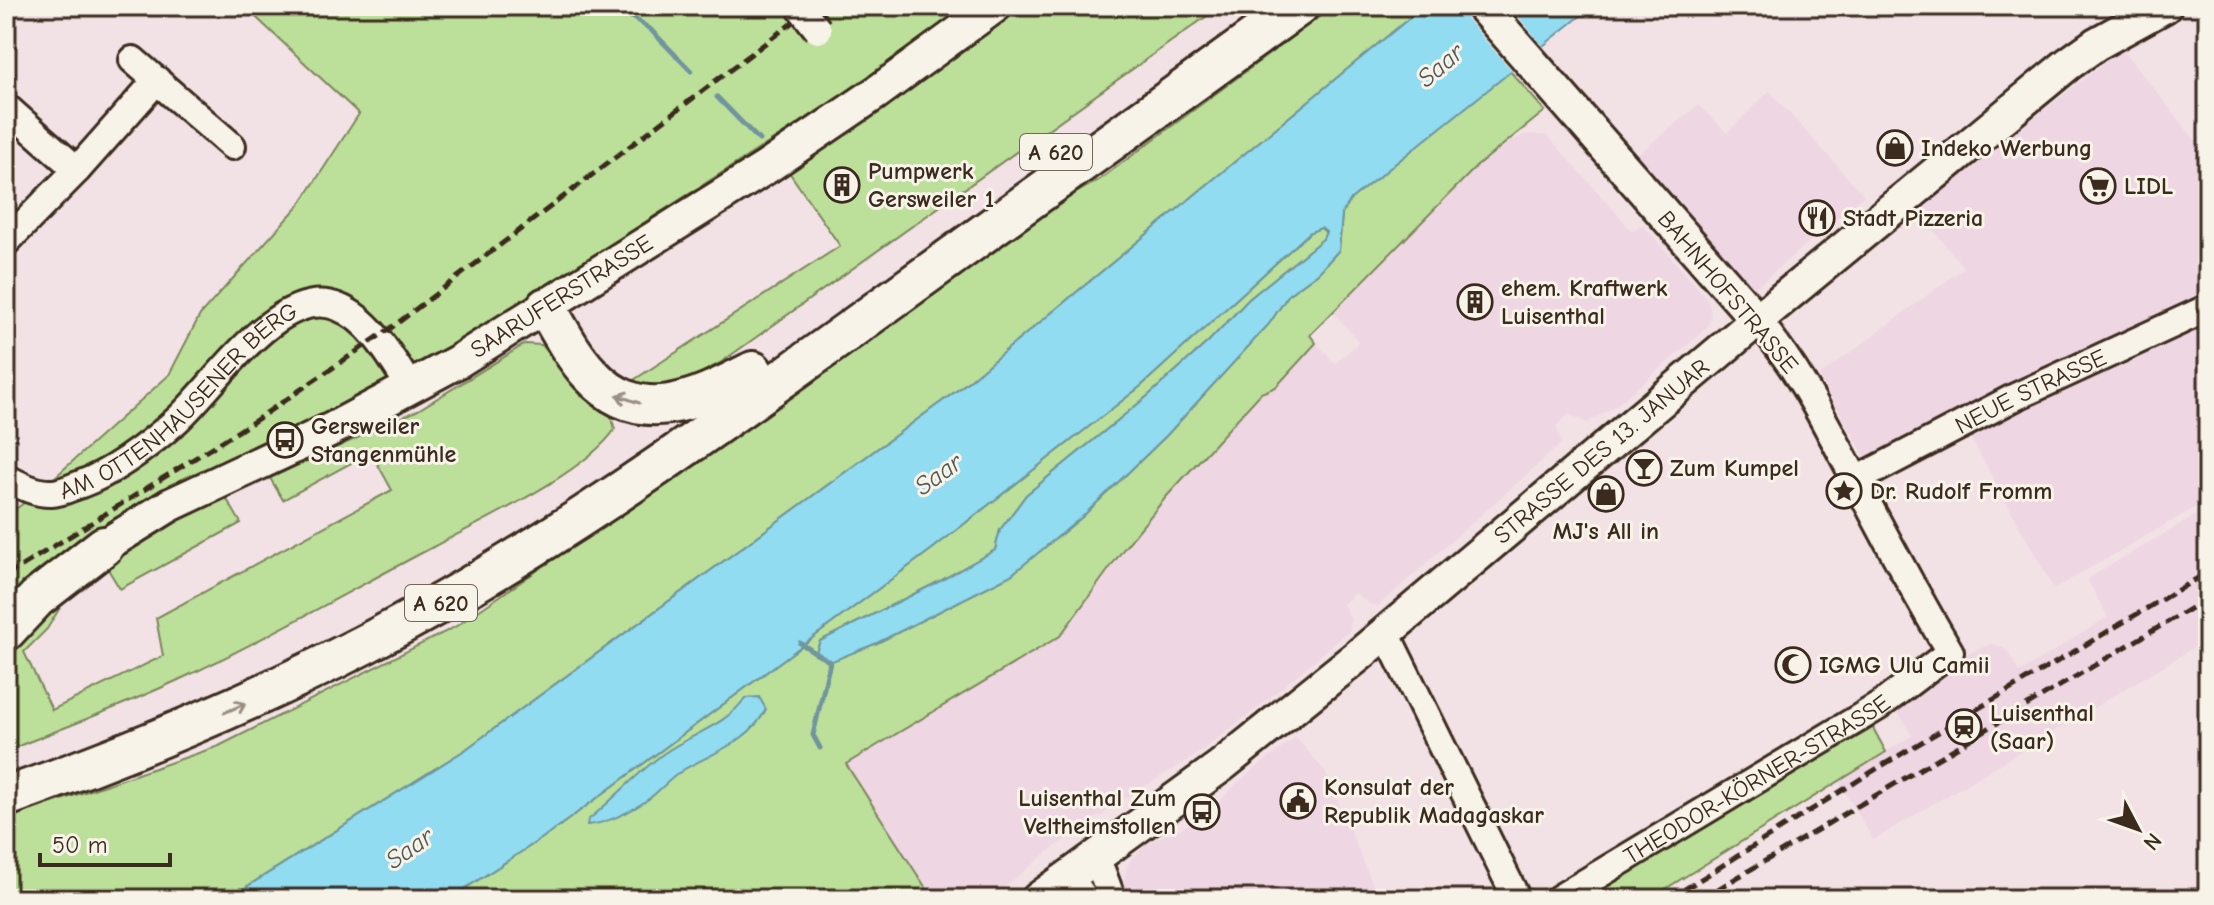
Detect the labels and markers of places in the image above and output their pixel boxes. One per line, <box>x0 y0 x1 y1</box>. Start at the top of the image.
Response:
shop icon: Indeko Werbung <box>1876 129 1914 167</box>
place label: Indeko Werbung <box>1921 134 2092 162</box>
place label: Pumpwerk Gersweiler 1 <box>868 157 994 213</box>
building icon: Pumpwerk Gersweiler 1 <box>823 166 861 204</box>
supermarket icon: LIDL <box>2079 167 2117 205</box>
place label: LIDL <box>2124 172 2173 200</box>
restaurant icon: Stadt Pizzeria <box>1798 199 1836 237</box>
place label: Stadt Pizzeria <box>1843 204 1983 232</box>
place label: ehem. Kraftwerk Luisenthal <box>1501 274 1668 330</box>
building icon: ehem. Kraftwerk Luisenthal <box>1456 283 1494 321</box>
place label: Gersweiler Stangenmühle <box>311 412 456 468</box>
bus stop icon: Gersweiler Stangenmühle <box>266 421 304 459</box>
bar icon: Zum Kumpel <box>1625 449 1663 487</box>
place label: Zum Kumpel <box>1670 454 1799 482</box>
place icon: Dr. Rudolf Fromm <box>1825 472 1863 510</box>
shop icon: MJ's All in <box>1587 475 1625 513</box>
place label: Dr. Rudolf Fromm <box>1870 477 2052 505</box>
place label: MJ's All in <box>1553 517 1659 545</box>
mosque icon: IGMG Ulu Camii <box>1774 646 1812 684</box>
place label: IGMG Ulu Camii <box>1819 651 1990 679</box>
place label: Luisenthal (Saar) <box>1990 699 2094 755</box>
station icon: Luisenthal (Saar) <box>1945 708 1983 746</box>
place label: Konsulat der Republik Madagaskar <box>1324 773 1544 829</box>
public building icon: Konsulat der Republik Madagaskar <box>1279 782 1317 820</box>
place label: Luisenthal Zum Veltheimstollen <box>1018 784 1176 840</box>
bus stop icon: Luisenthal Zum Veltheimstollen <box>1183 793 1221 831</box>

